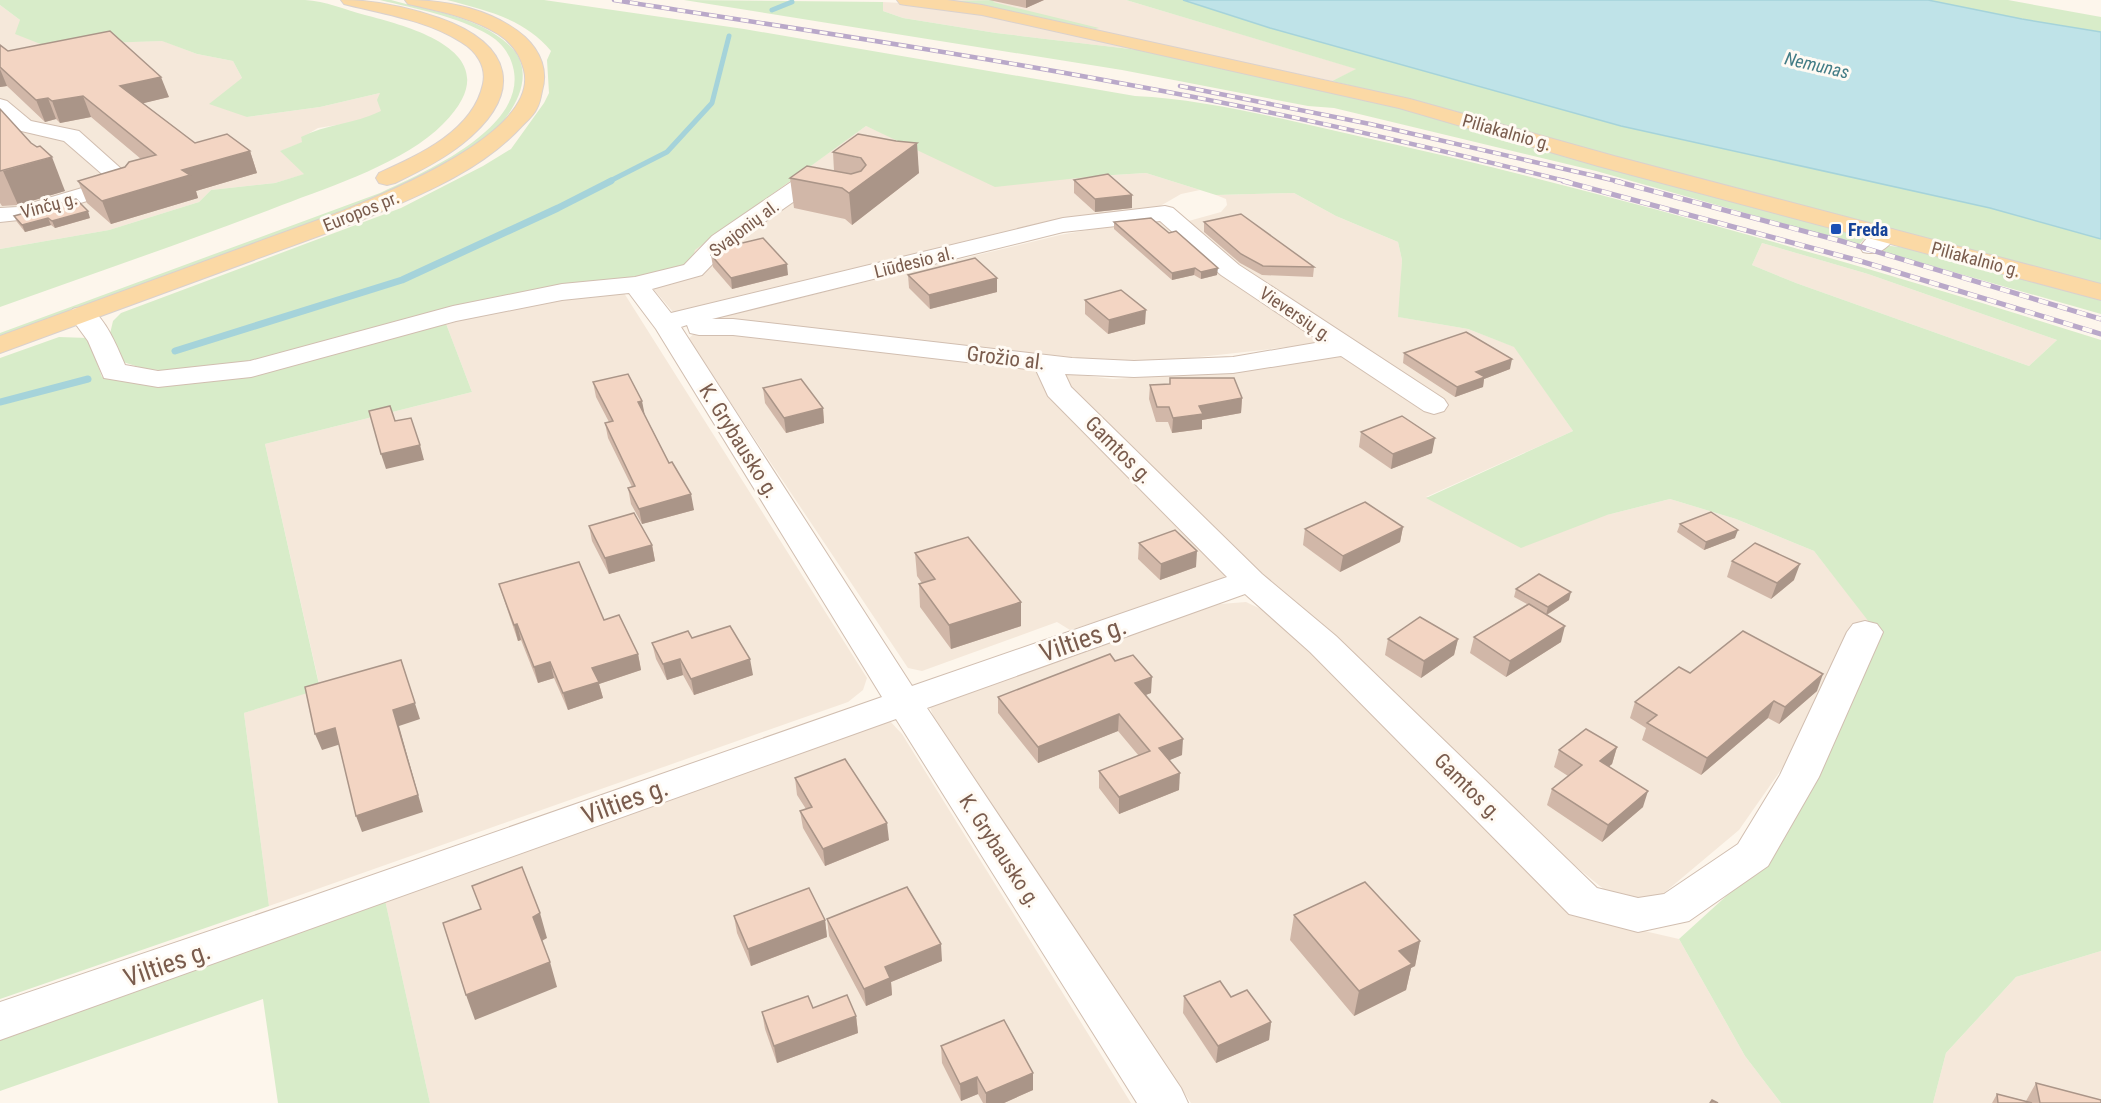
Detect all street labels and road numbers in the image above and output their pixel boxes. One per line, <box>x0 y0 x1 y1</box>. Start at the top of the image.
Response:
street label: Piliakalnio g. <box>1460 109 1554 155</box>
street label: Europos pr. <box>320 186 402 236</box>
street label: Vinčų g. <box>18 187 80 223</box>
street label: Svajonių al. <box>705 195 783 261</box>
street label: Piliakalnio g. <box>1929 237 2023 281</box>
street label: Liūdesio al. <box>872 242 956 282</box>
street label: Vieversių g. <box>1256 282 1336 346</box>
street label: Grožio al. <box>965 341 1047 375</box>
street label: K. Grybausko g. <box>694 379 784 503</box>
street label: Gamtos g. <box>1080 411 1158 489</box>
street label: Vilties g. <box>1036 610 1130 668</box>
street label: Gamtos g. <box>1429 748 1507 826</box>
street label: Vilties g. <box>578 772 672 830</box>
street label: K. Grybausko g. <box>954 790 1046 912</box>
street label: Vilties g. <box>120 935 214 993</box>

